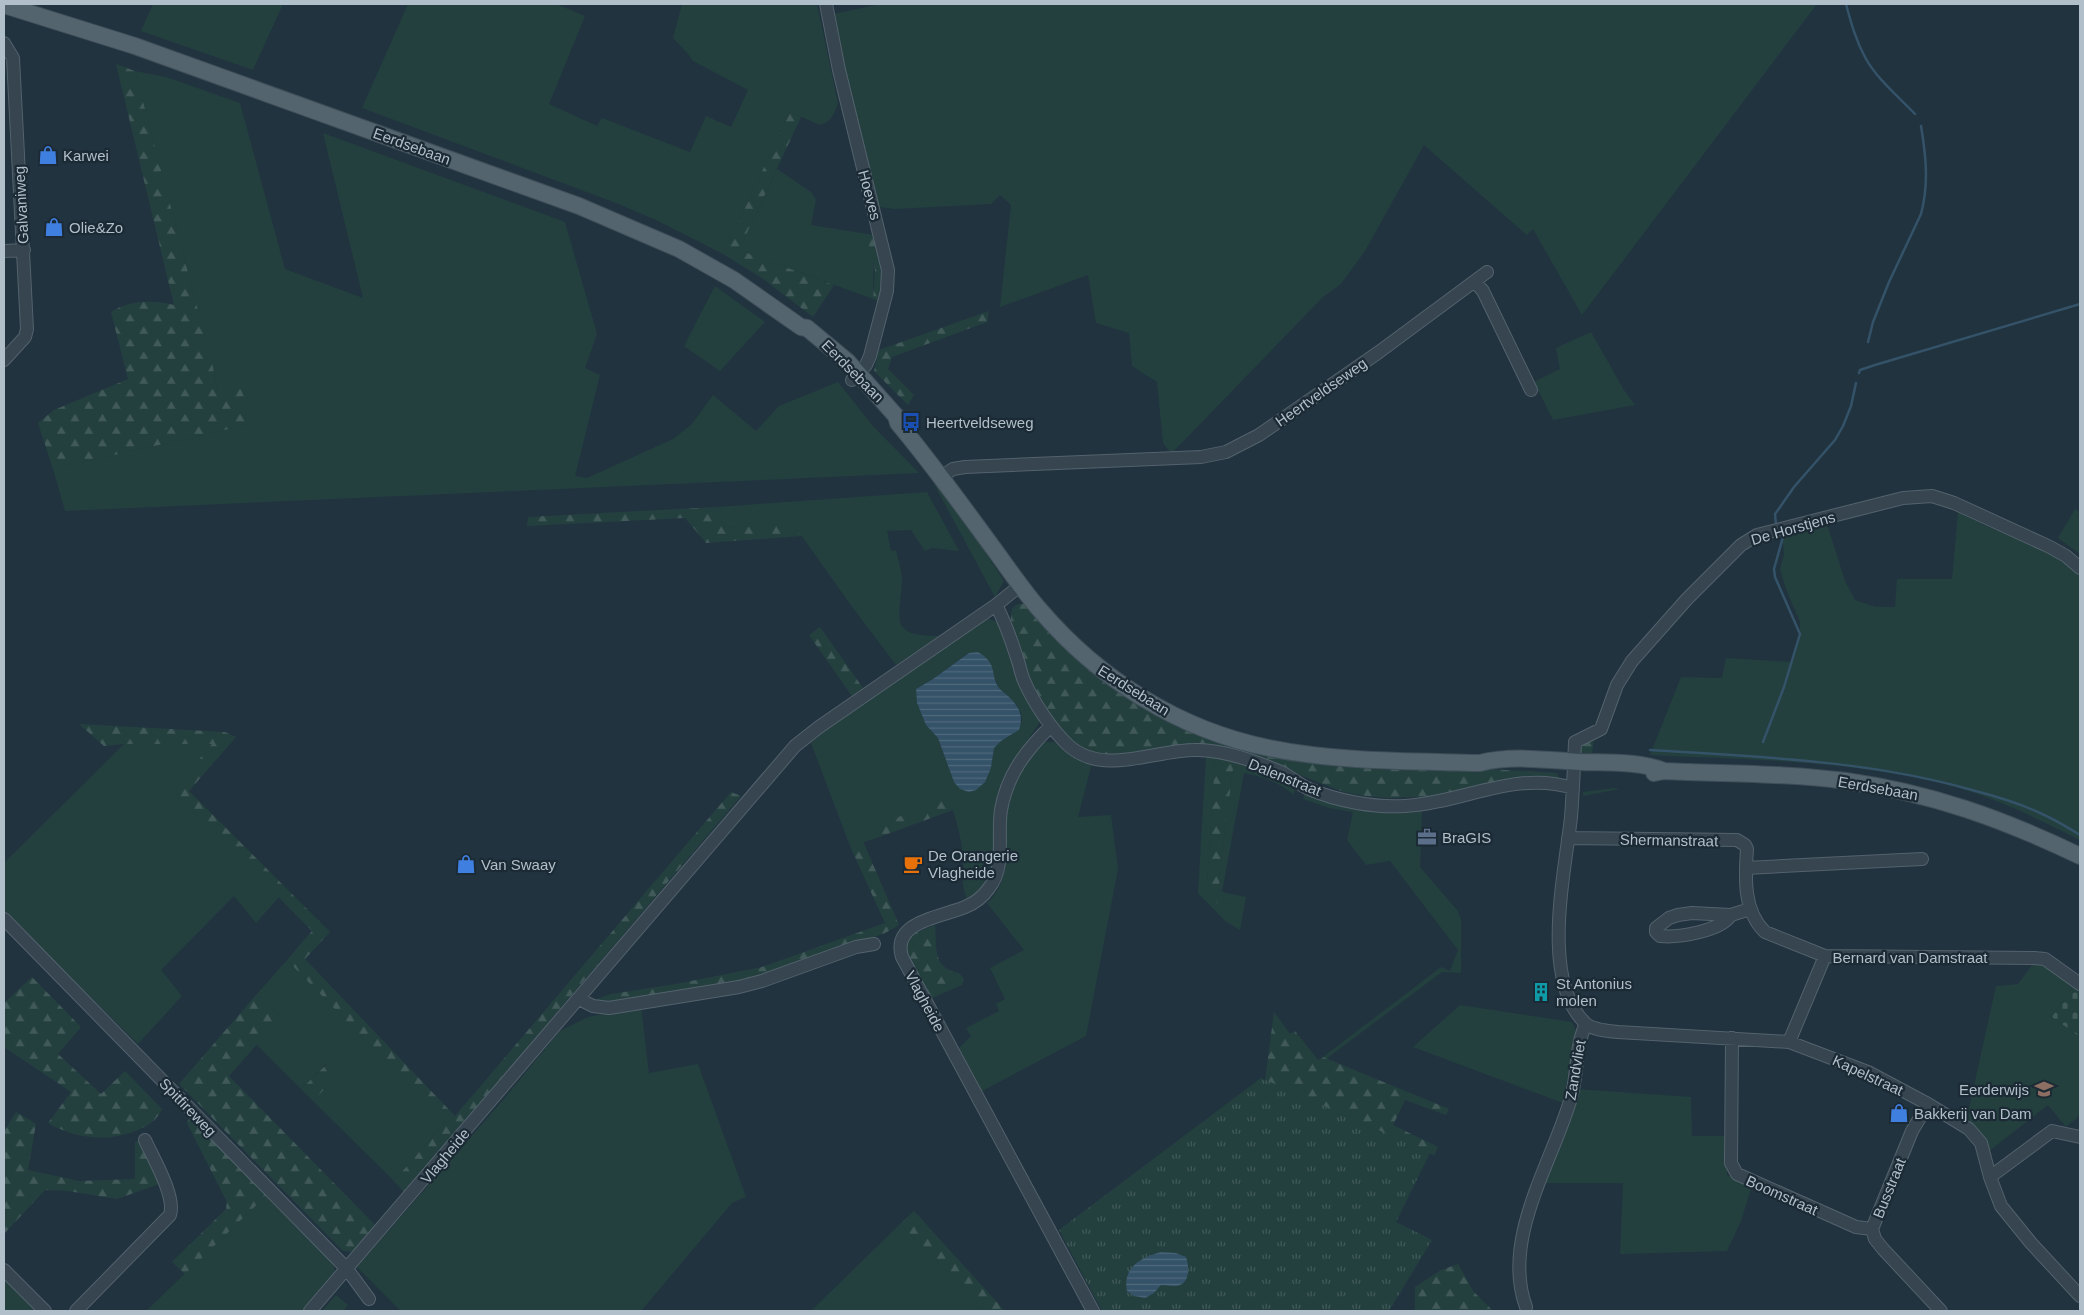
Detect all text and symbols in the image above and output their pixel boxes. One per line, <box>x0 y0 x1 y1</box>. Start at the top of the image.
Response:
street label: Eerdsebaan <box>371 124 453 168</box>
shop icon: Karwei <box>37 144 59 166</box>
place label: Karwei <box>63 147 109 164</box>
street label: Galvaniweg <box>10 165 32 245</box>
street label: Hoeves <box>855 168 885 222</box>
shop icon: Olie&Zo <box>43 216 65 238</box>
place label: Olie&Zo <box>69 219 123 236</box>
street label: Eerdsebaan <box>818 336 888 406</box>
street label: Heertveldseweg <box>1272 354 1370 430</box>
bus stop icon: Heertveldseweg <box>900 411 922 433</box>
place label: Heertveldseweg <box>926 414 1034 431</box>
street label: De Horstjens <box>1749 508 1837 548</box>
street label: Eerdsebaan <box>1095 661 1173 719</box>
street label: Dalenstraat <box>1246 755 1325 800</box>
street label: Eerdsebaan <box>1837 773 1919 803</box>
office icon: BraGIS <box>1416 826 1438 848</box>
place label: BraGIS <box>1442 829 1491 846</box>
street label: Shermanstraat <box>1620 831 1719 849</box>
place label: De Orangerie Vlagheide <box>928 847 1018 881</box>
shop icon: Van Swaay <box>455 853 477 875</box>
cafe icon: De Orangerie Vlagheide <box>902 853 924 875</box>
place label: Van Swaay <box>481 856 556 873</box>
street label: Bernard van Damstraat <box>1832 949 1988 966</box>
street label: Vlagheide <box>902 968 948 1034</box>
place label: St Antonius molen <box>1556 975 1632 1009</box>
building icon: St Antonius molen <box>1530 981 1552 1003</box>
street label: Zandvliet <box>1561 1038 1589 1101</box>
street label: Kapelstraat <box>1830 1051 1907 1099</box>
street label: Spitfireweg <box>156 1074 220 1140</box>
school or university icon: Eerderwijs <box>2033 1078 2055 1100</box>
place label: Eerderwijs <box>1959 1081 2029 1098</box>
shop icon: Bakkerij van Dam <box>1888 1102 1910 1124</box>
place label: Bakkerij van Dam <box>1914 1105 2032 1122</box>
street label: Vlagheide <box>417 1125 473 1187</box>
street label: Busstraat <box>1869 1155 1909 1221</box>
street label: Boomstraat <box>1744 1172 1821 1219</box>

